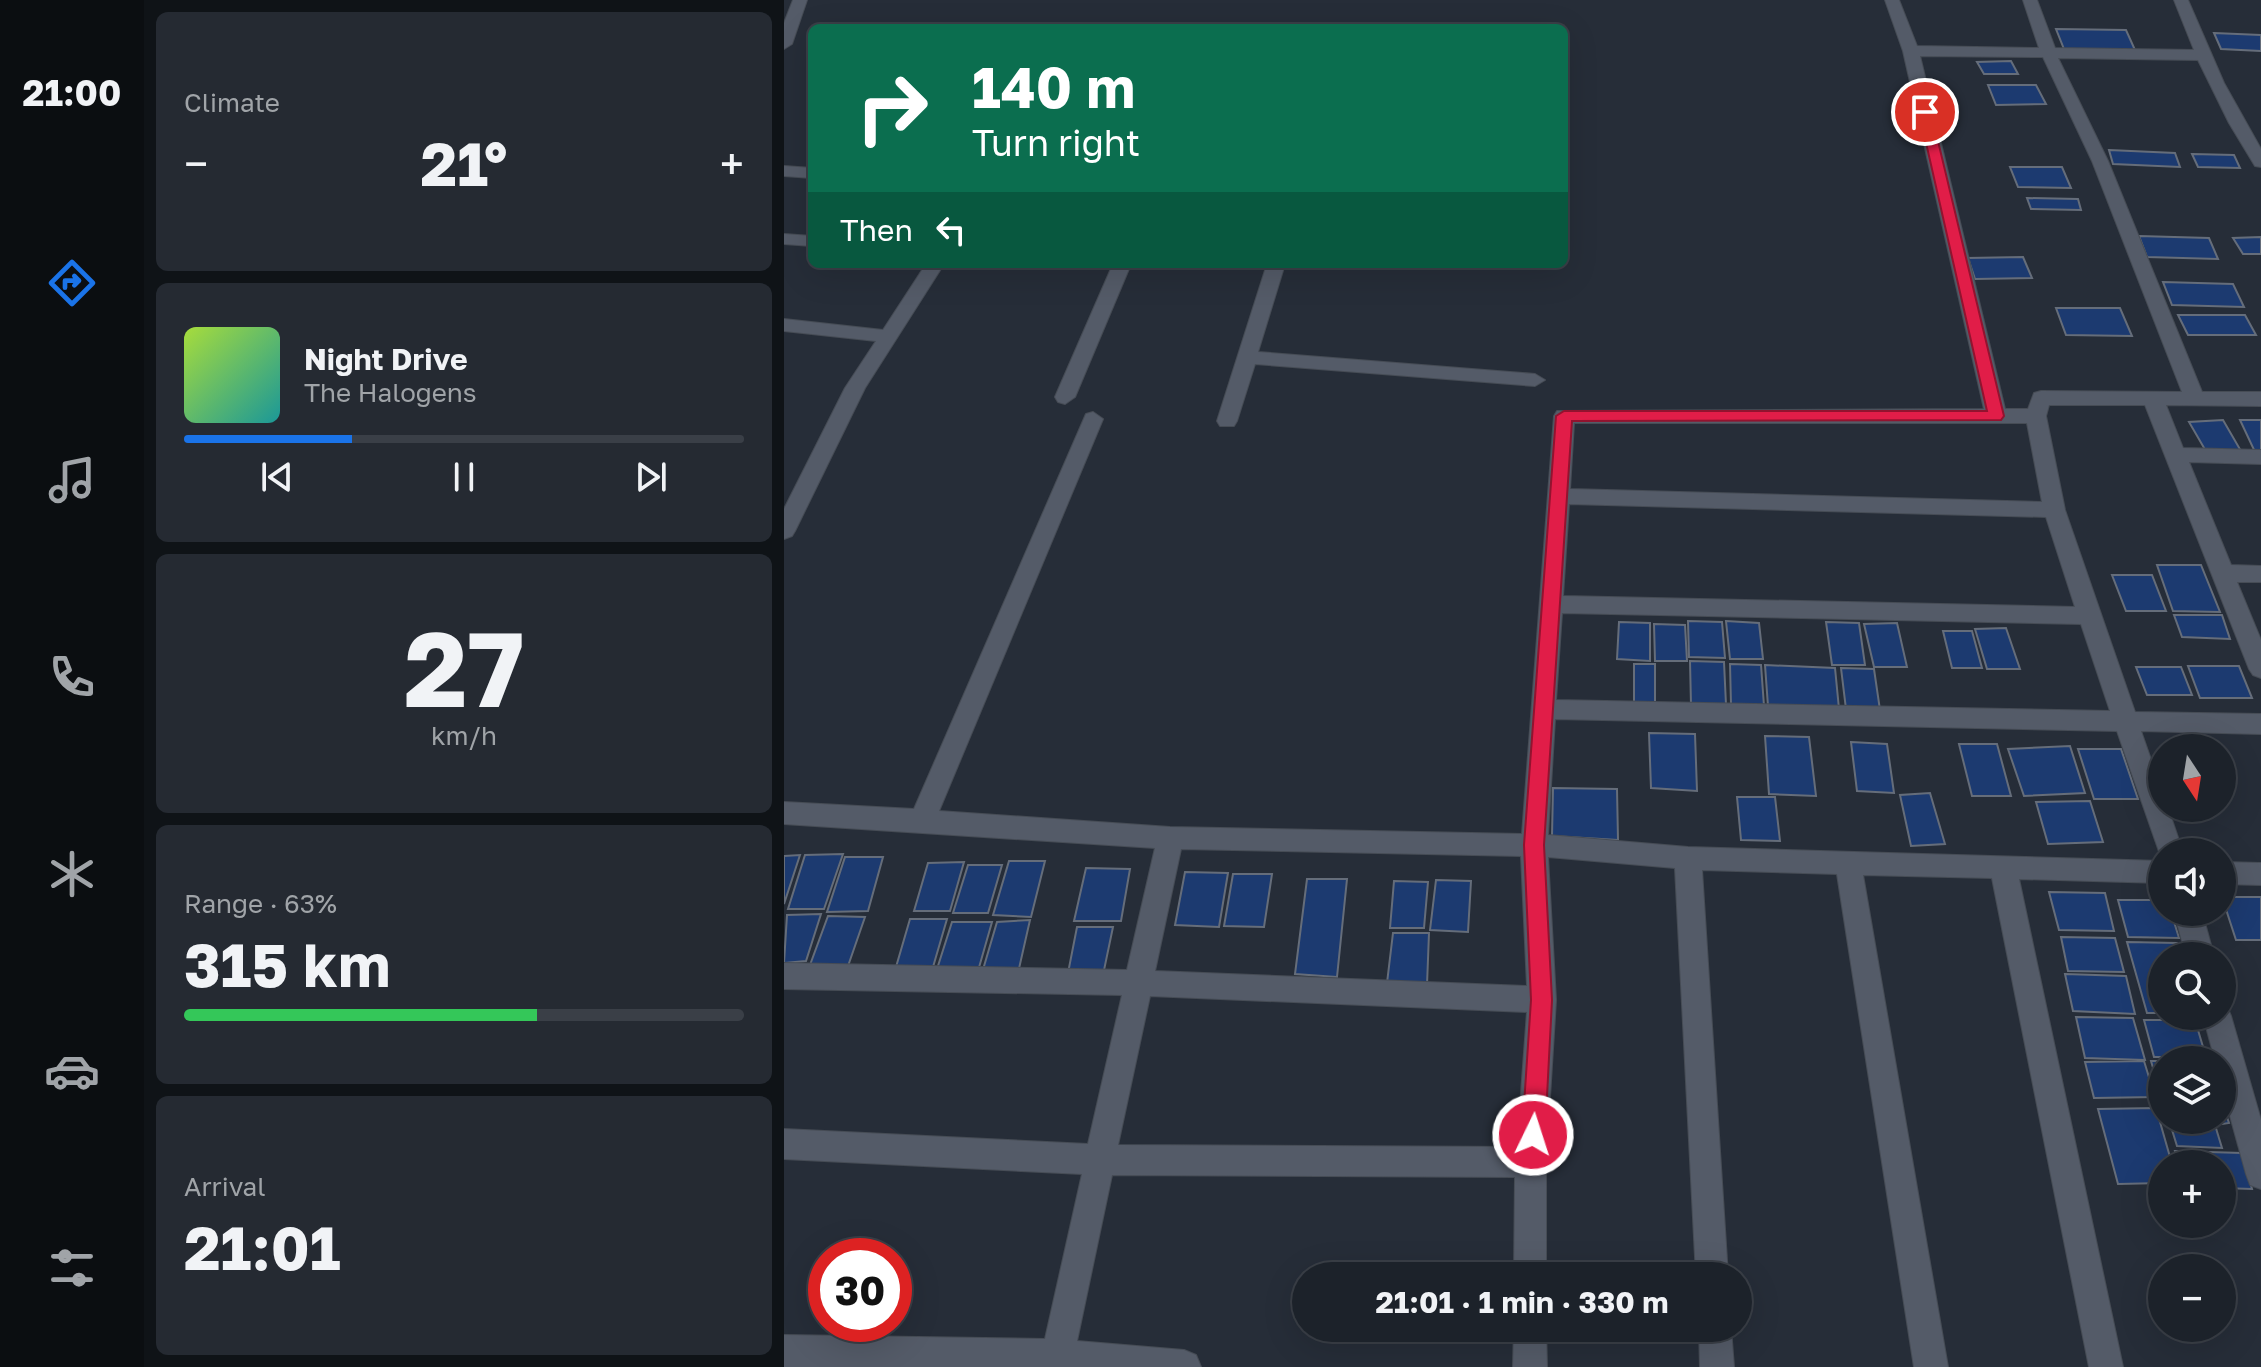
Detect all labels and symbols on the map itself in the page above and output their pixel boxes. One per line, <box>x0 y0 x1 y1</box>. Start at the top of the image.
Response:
pin <box>1891 78 1959 146</box>
north arrow <box>2148 734 2236 822</box>
position arrow <box>1491 1093 1575 1177</box>
speed limit sign: 30 <box>808 1238 912 1342</box>

